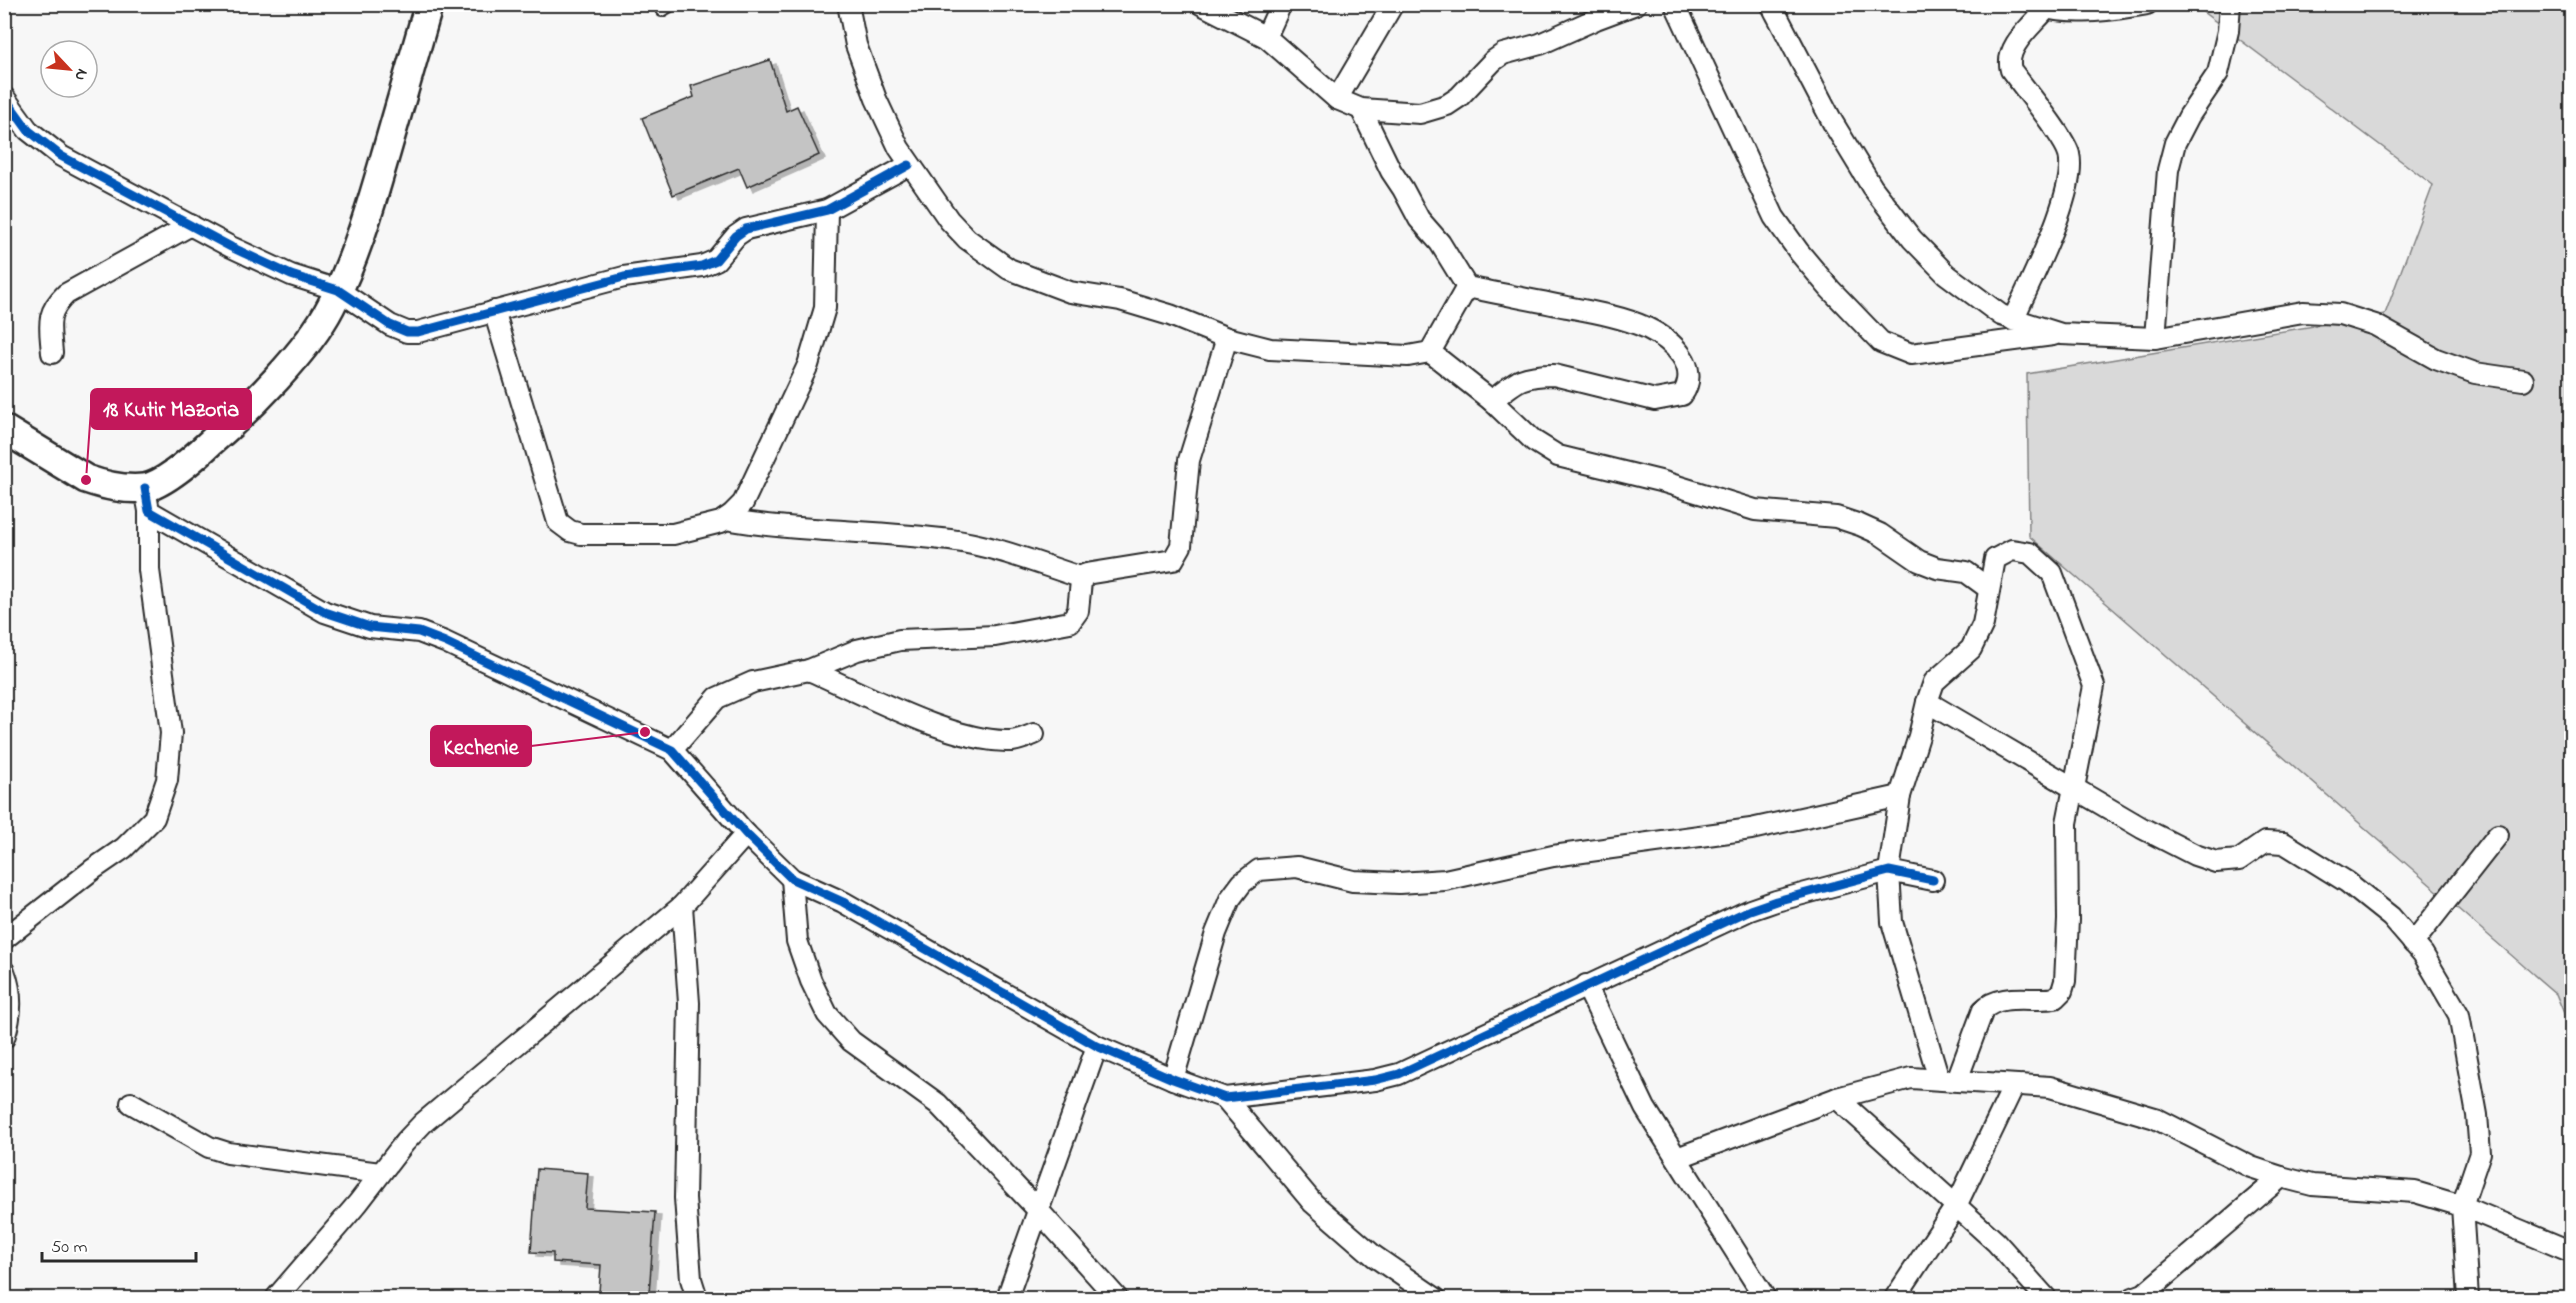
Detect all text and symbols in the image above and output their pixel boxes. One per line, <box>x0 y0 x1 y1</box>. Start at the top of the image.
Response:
north arrow <box>39 39 99 99</box>
text: N <box>67 65 94 85</box>
callout: 18 Kutir Mazoria <box>91 389 251 429</box>
text: 18 Kutir Mazoria <box>103 395 239 427</box>
callout: Kechenie <box>431 726 531 766</box>
text: Kechenie <box>443 733 520 765</box>
scale bar <box>42 1225 196 1263</box>
text: 50 m <box>51 1235 88 1261</box>

